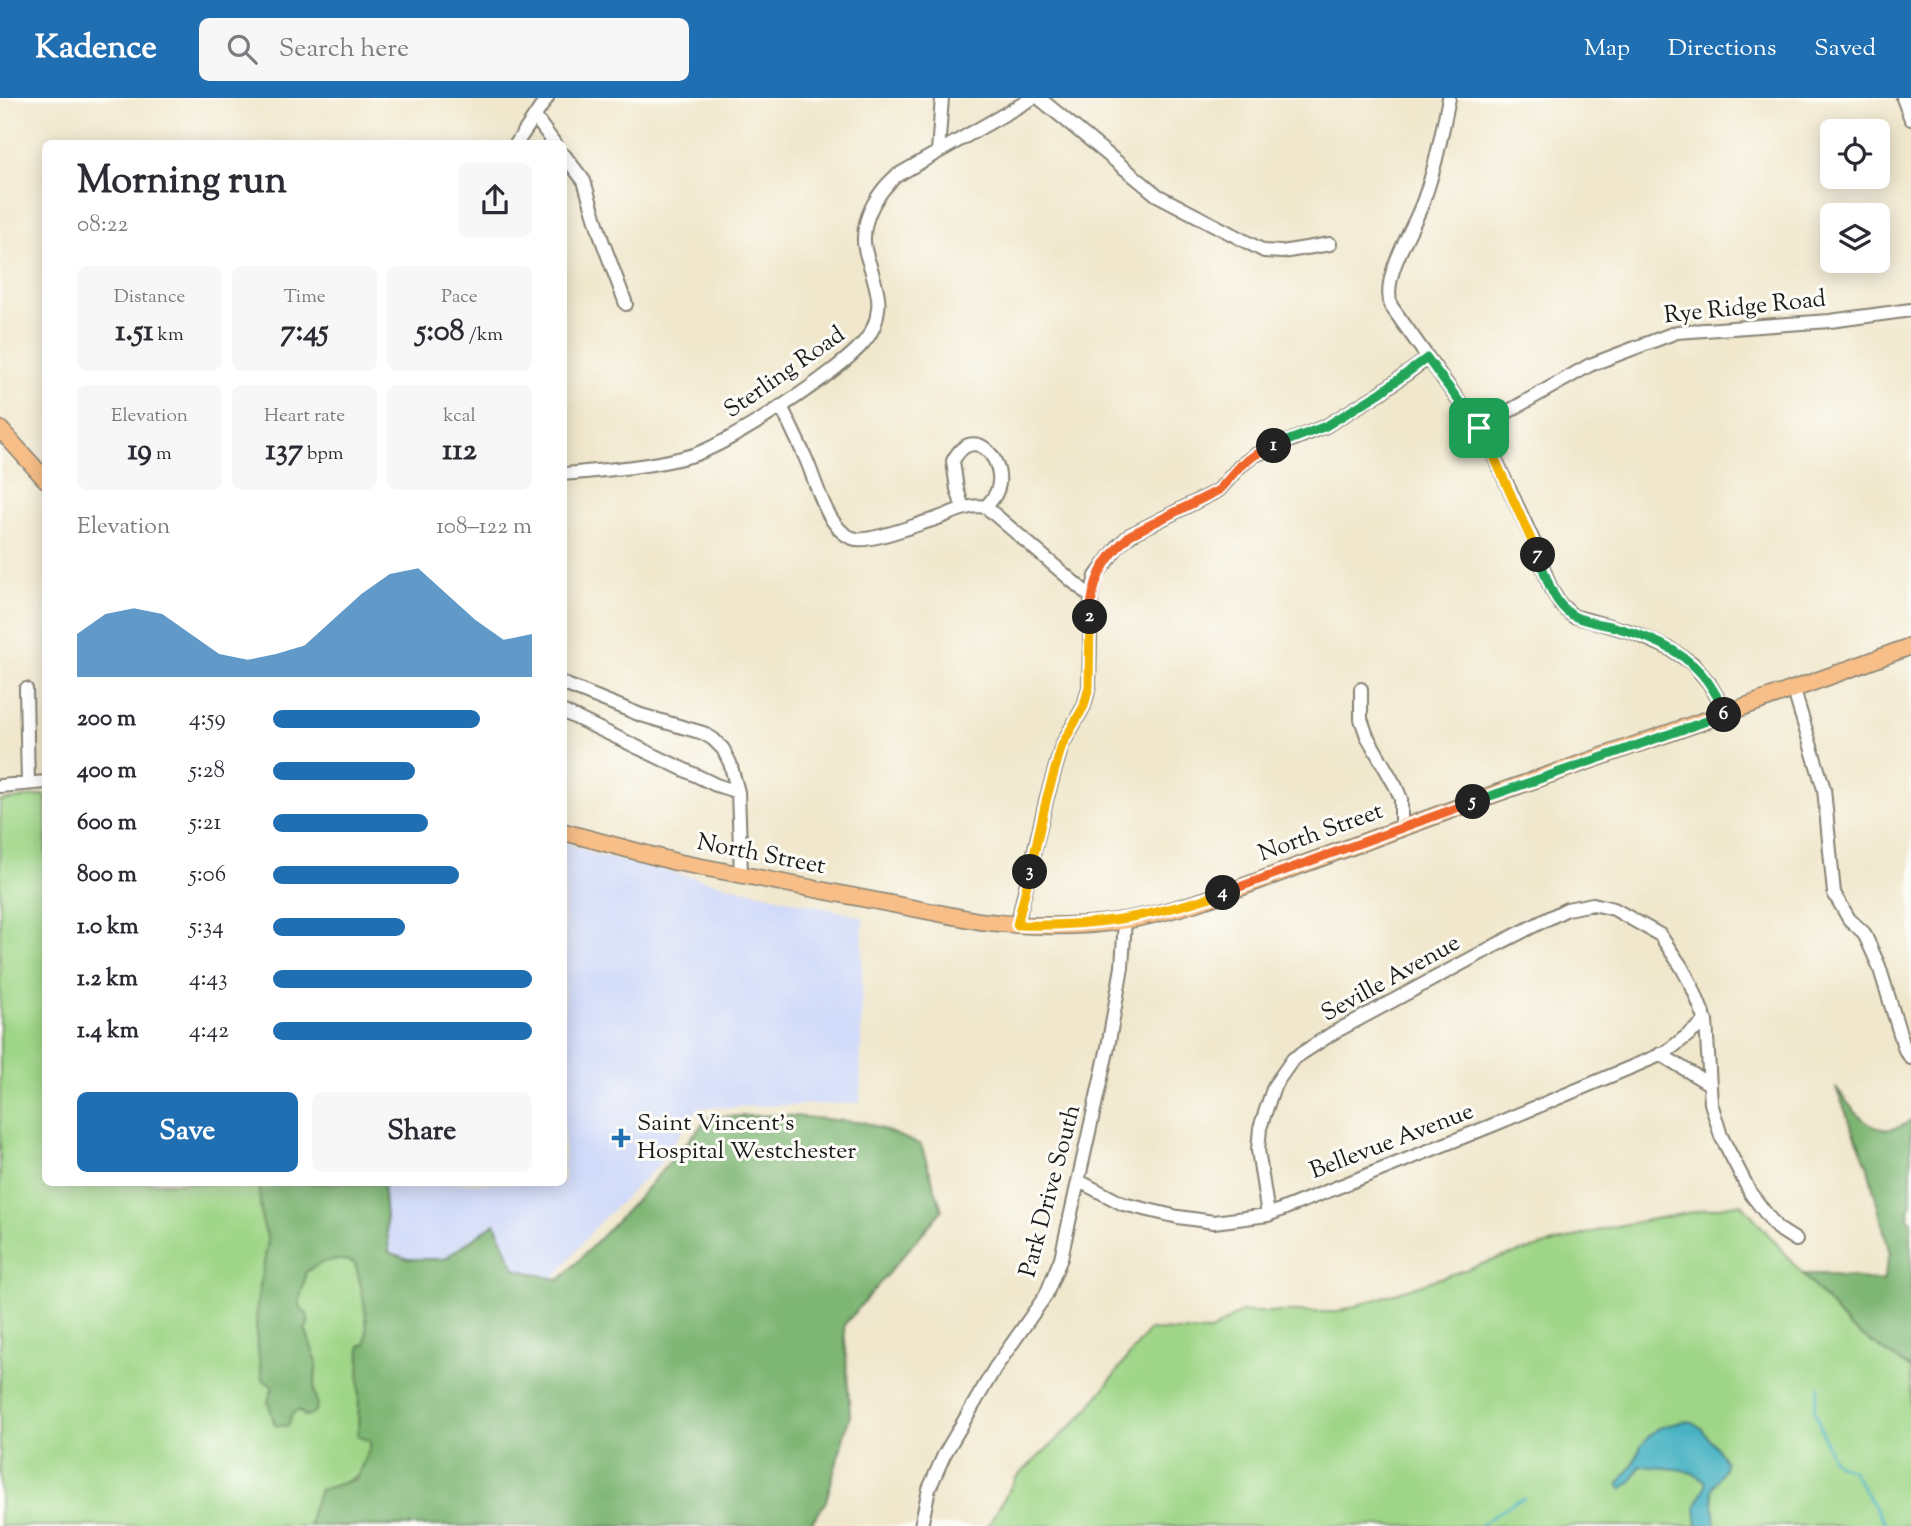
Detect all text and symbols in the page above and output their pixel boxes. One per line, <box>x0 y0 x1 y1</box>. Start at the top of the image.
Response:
search box <box>199 18 689 81</box>
text: Kadence <box>35 25 157 73</box>
icon: search <box>223 30 261 68</box>
text: Search here <box>279 31 409 68</box>
text: Map <box>1584 32 1630 66</box>
text: Directions <box>1668 32 1776 66</box>
text: Saved <box>1814 32 1876 66</box>
map controls <box>1820 119 1890 273</box>
button: locate <box>1820 119 1890 189</box>
text: Morning run <box>77 156 287 210</box>
button: share <box>458 163 532 237</box>
button: layers <box>1820 203 1890 273</box>
text: 08:22 <box>77 209 128 242</box>
street label: Rye Ridge Road <box>1662 283 1828 333</box>
text: Distance <box>114 284 185 311</box>
text: Time <box>283 284 326 311</box>
text: Pace <box>441 284 478 311</box>
text: 1.51 <box>115 311 154 354</box>
text: 7:45 <box>280 311 329 354</box>
text: 5:08 <box>416 311 465 354</box>
street label: Sterling Road <box>718 318 853 427</box>
text: km <box>154 322 184 349</box>
text: /km <box>465 322 503 349</box>
pin <box>1449 398 1509 458</box>
text: Elevation <box>111 403 188 430</box>
text: Heart rate <box>264 403 345 430</box>
text: kcal <box>443 403 476 430</box>
icon: arrive <box>1460 409 1498 447</box>
pin: 1 <box>1256 428 1292 464</box>
text: 19 <box>127 430 152 473</box>
text: 137 <box>266 430 303 473</box>
text: 112 <box>442 430 477 473</box>
text: 1 <box>1270 432 1277 459</box>
text: m <box>152 441 172 468</box>
text: bpm <box>303 441 343 468</box>
text: Elevation <box>77 511 170 544</box>
text: 108–122 m <box>436 511 532 544</box>
pin: 7 <box>1520 538 1556 573</box>
text: 7 <box>1533 541 1542 568</box>
pin: 2 <box>1072 600 1108 634</box>
text: 2 <box>1085 603 1094 630</box>
pin: 6 <box>1706 698 1742 732</box>
text: 6 <box>1719 701 1728 728</box>
text: 200 m <box>77 703 136 736</box>
text: 4:59 <box>189 703 226 736</box>
text: 400 m <box>77 755 137 788</box>
text: 5:28 <box>189 755 225 788</box>
pin: 5 <box>1456 784 1490 820</box>
text: 5 <box>1469 788 1476 815</box>
street label: North Street <box>1254 795 1388 871</box>
text: 600 m <box>77 807 137 840</box>
text: 5:21 <box>189 807 221 840</box>
street label: North Street <box>694 826 828 884</box>
pin: 3 <box>1012 854 1048 890</box>
text: 3 <box>1026 858 1033 885</box>
text: 800 m <box>77 859 137 892</box>
text: 5:06 <box>189 859 226 892</box>
pin: 4 <box>1206 876 1240 910</box>
text: 4 <box>1218 879 1227 906</box>
text: 1.0 km <box>77 911 139 944</box>
text: 5:34 <box>189 911 224 944</box>
street label: Seville Avenue <box>1315 927 1467 1031</box>
text: 1.2 km <box>77 963 138 996</box>
text: 4:43 <box>189 963 227 996</box>
text: 1.4 km <box>77 1015 139 1048</box>
text: 4:42 <box>189 1015 229 1048</box>
button: Save <box>77 1092 298 1172</box>
button: Share <box>312 1092 532 1172</box>
street label: Bellevue Avenue <box>1305 1095 1479 1189</box>
street label: Park Drive South <box>1012 1101 1090 1281</box>
place label: Saint Vincent's Hospital Westchester <box>637 1107 856 1169</box>
marker: Saint Vincent's Hospital Westchester <box>611 1128 631 1148</box>

